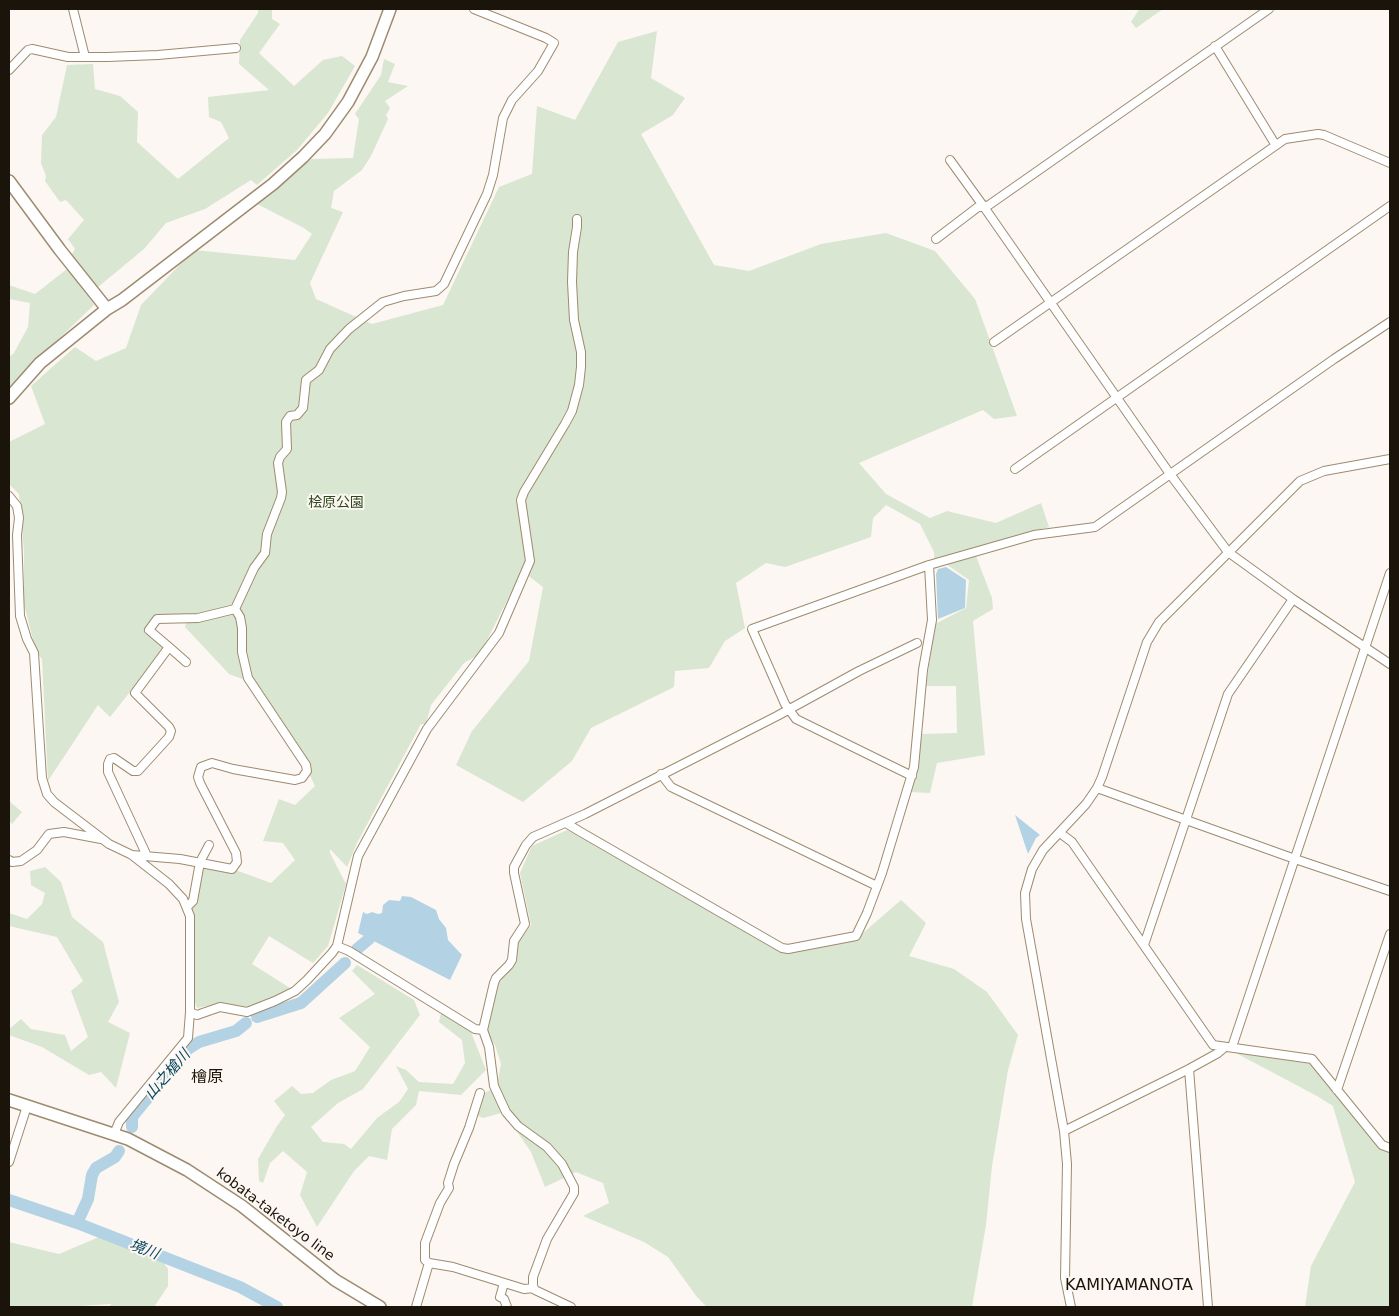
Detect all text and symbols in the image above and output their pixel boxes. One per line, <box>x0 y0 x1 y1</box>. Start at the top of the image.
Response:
park label: 桧原公園 <box>308 495 364 511</box>
water label: 山之槍川 <box>142 1046 194 1104</box>
district label: 檜原 <box>191 1068 223 1088</box>
street label: kobata-taketoyo line <box>213 1165 337 1265</box>
water label: 境川 <box>127 1236 161 1264</box>
district label: KAMIYAMANOTA <box>1058 1276 1200 1296</box>

